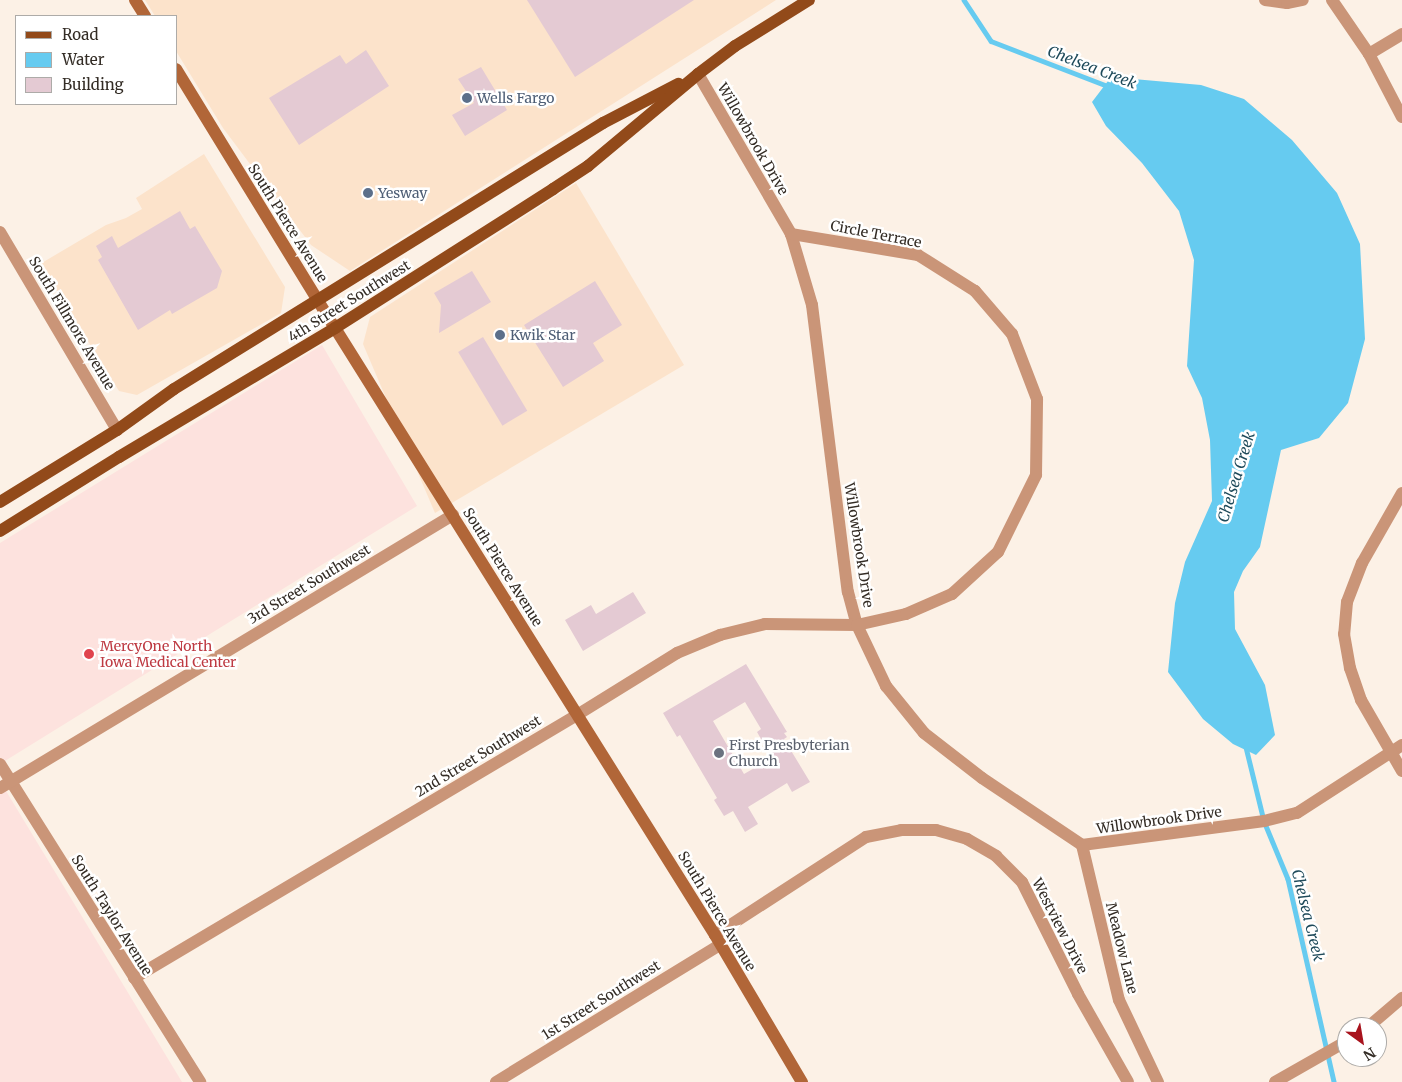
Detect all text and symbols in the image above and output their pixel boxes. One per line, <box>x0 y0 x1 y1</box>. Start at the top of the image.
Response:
legend <box>15 15 178 105</box>
text: Road <box>62 25 98 44</box>
water label: Chelsea Creek <box>1045 42 1139 92</box>
text: Water <box>62 50 104 69</box>
text: Building <box>62 75 124 94</box>
street label: Willowbrook Drive <box>714 80 792 198</box>
place label: Wells Fargo <box>477 90 554 106</box>
marker: Wells Fargo <box>461 92 473 104</box>
street label: South Pierce Avenue <box>245 161 331 285</box>
place label: Yesway <box>378 185 427 201</box>
marker: Yesway <box>362 187 374 199</box>
street label: Circle Terrace <box>829 217 923 251</box>
street label: South Fillmore Avenue <box>26 253 118 393</box>
street label: 4th Street Southwest <box>285 257 413 345</box>
place label: Kwik Star <box>510 327 575 343</box>
marker: Kwik Star <box>494 329 506 341</box>
water label: Chelsea Creek <box>1214 429 1258 525</box>
street label: Willowbrook Drive <box>841 481 877 609</box>
street label: South Pierce Avenue <box>460 505 546 629</box>
street label: 3rd Street Southwest <box>245 541 373 627</box>
place label: MercyOne North Iowa Medical Center <box>100 638 236 670</box>
marker: MercyOne North Iowa Medical Center <box>82 647 96 661</box>
street label: 2nd Street Southwest <box>412 712 544 800</box>
place label: First Presbyterian Church <box>729 737 849 770</box>
marker: First Presbyterian Church <box>713 747 725 759</box>
street label: Willowbrook Drive <box>1095 803 1223 837</box>
street label: South Pierce Avenue <box>675 848 759 974</box>
street label: South Taylor Avenue <box>68 852 156 978</box>
water label: Chelsea Creek <box>1288 867 1328 963</box>
street label: Westview Drive <box>1029 876 1091 976</box>
street label: Meadow Lane <box>1103 901 1141 995</box>
street label: 1st Street Southwest <box>539 957 663 1043</box>
north arrow <box>1337 1017 1387 1067</box>
text: N <box>1360 1043 1379 1064</box>

